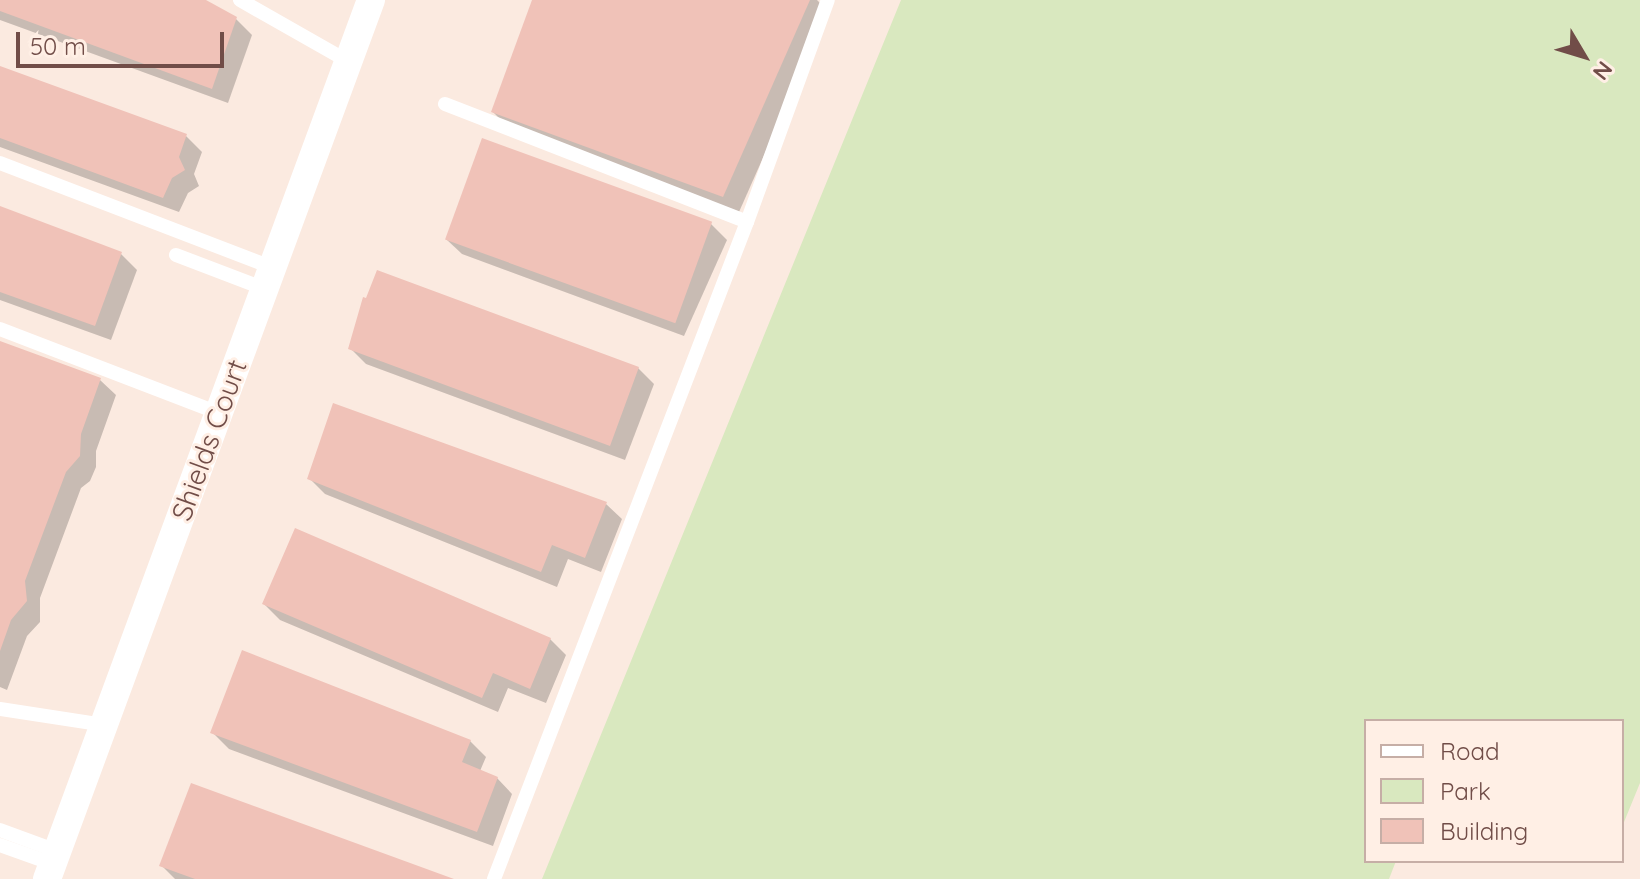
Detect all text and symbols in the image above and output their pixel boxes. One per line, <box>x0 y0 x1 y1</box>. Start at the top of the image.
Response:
scale bar <box>20 16 228 66</box>
north arrow <box>1544 16 1624 96</box>
text: 50 m <box>30 31 86 61</box>
text: N <box>1587 56 1619 86</box>
street label: Shields Court <box>164 355 254 525</box>
legend <box>1364 719 1624 863</box>
text: Road <box>1440 736 1500 766</box>
text: Park <box>1440 776 1491 806</box>
text: Building <box>1440 816 1528 846</box>

